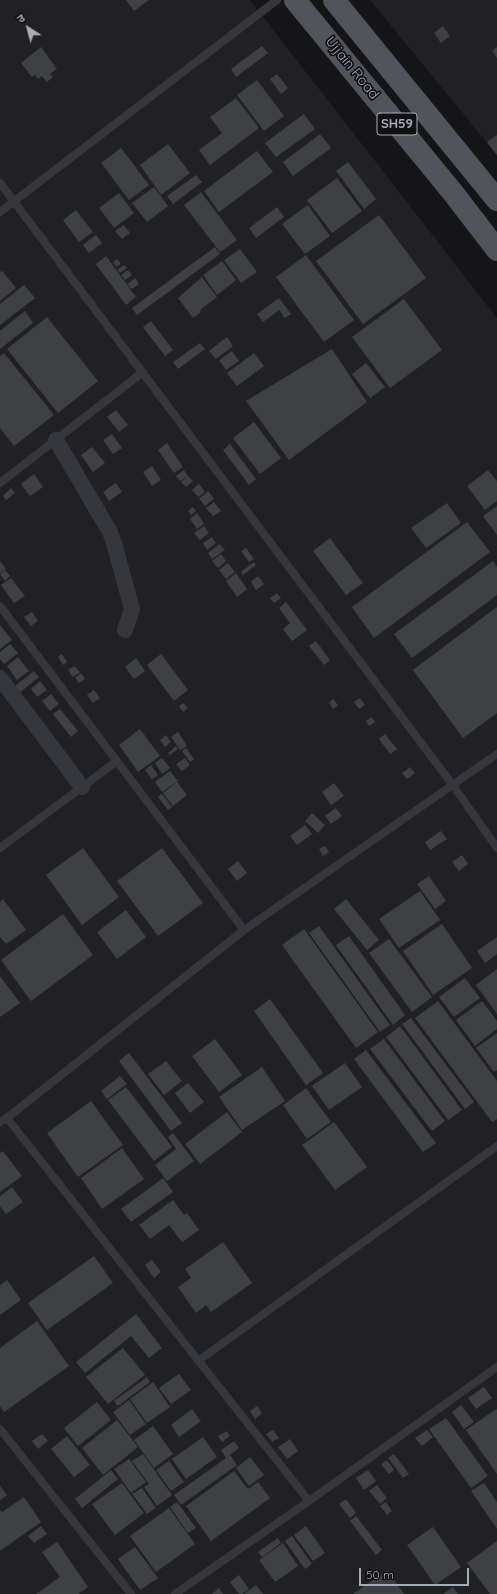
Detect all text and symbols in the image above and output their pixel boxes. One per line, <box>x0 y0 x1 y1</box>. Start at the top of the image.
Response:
north arrow <box>8 8 48 48</box>
text: उ <box>14 11 28 26</box>
street label: Ujjain Road <box>322 33 382 103</box>
road number: SH59 <box>377 113 417 135</box>
scale bar <box>361 1560 471 1586</box>
text: 50 m <box>366 1567 394 1582</box>

